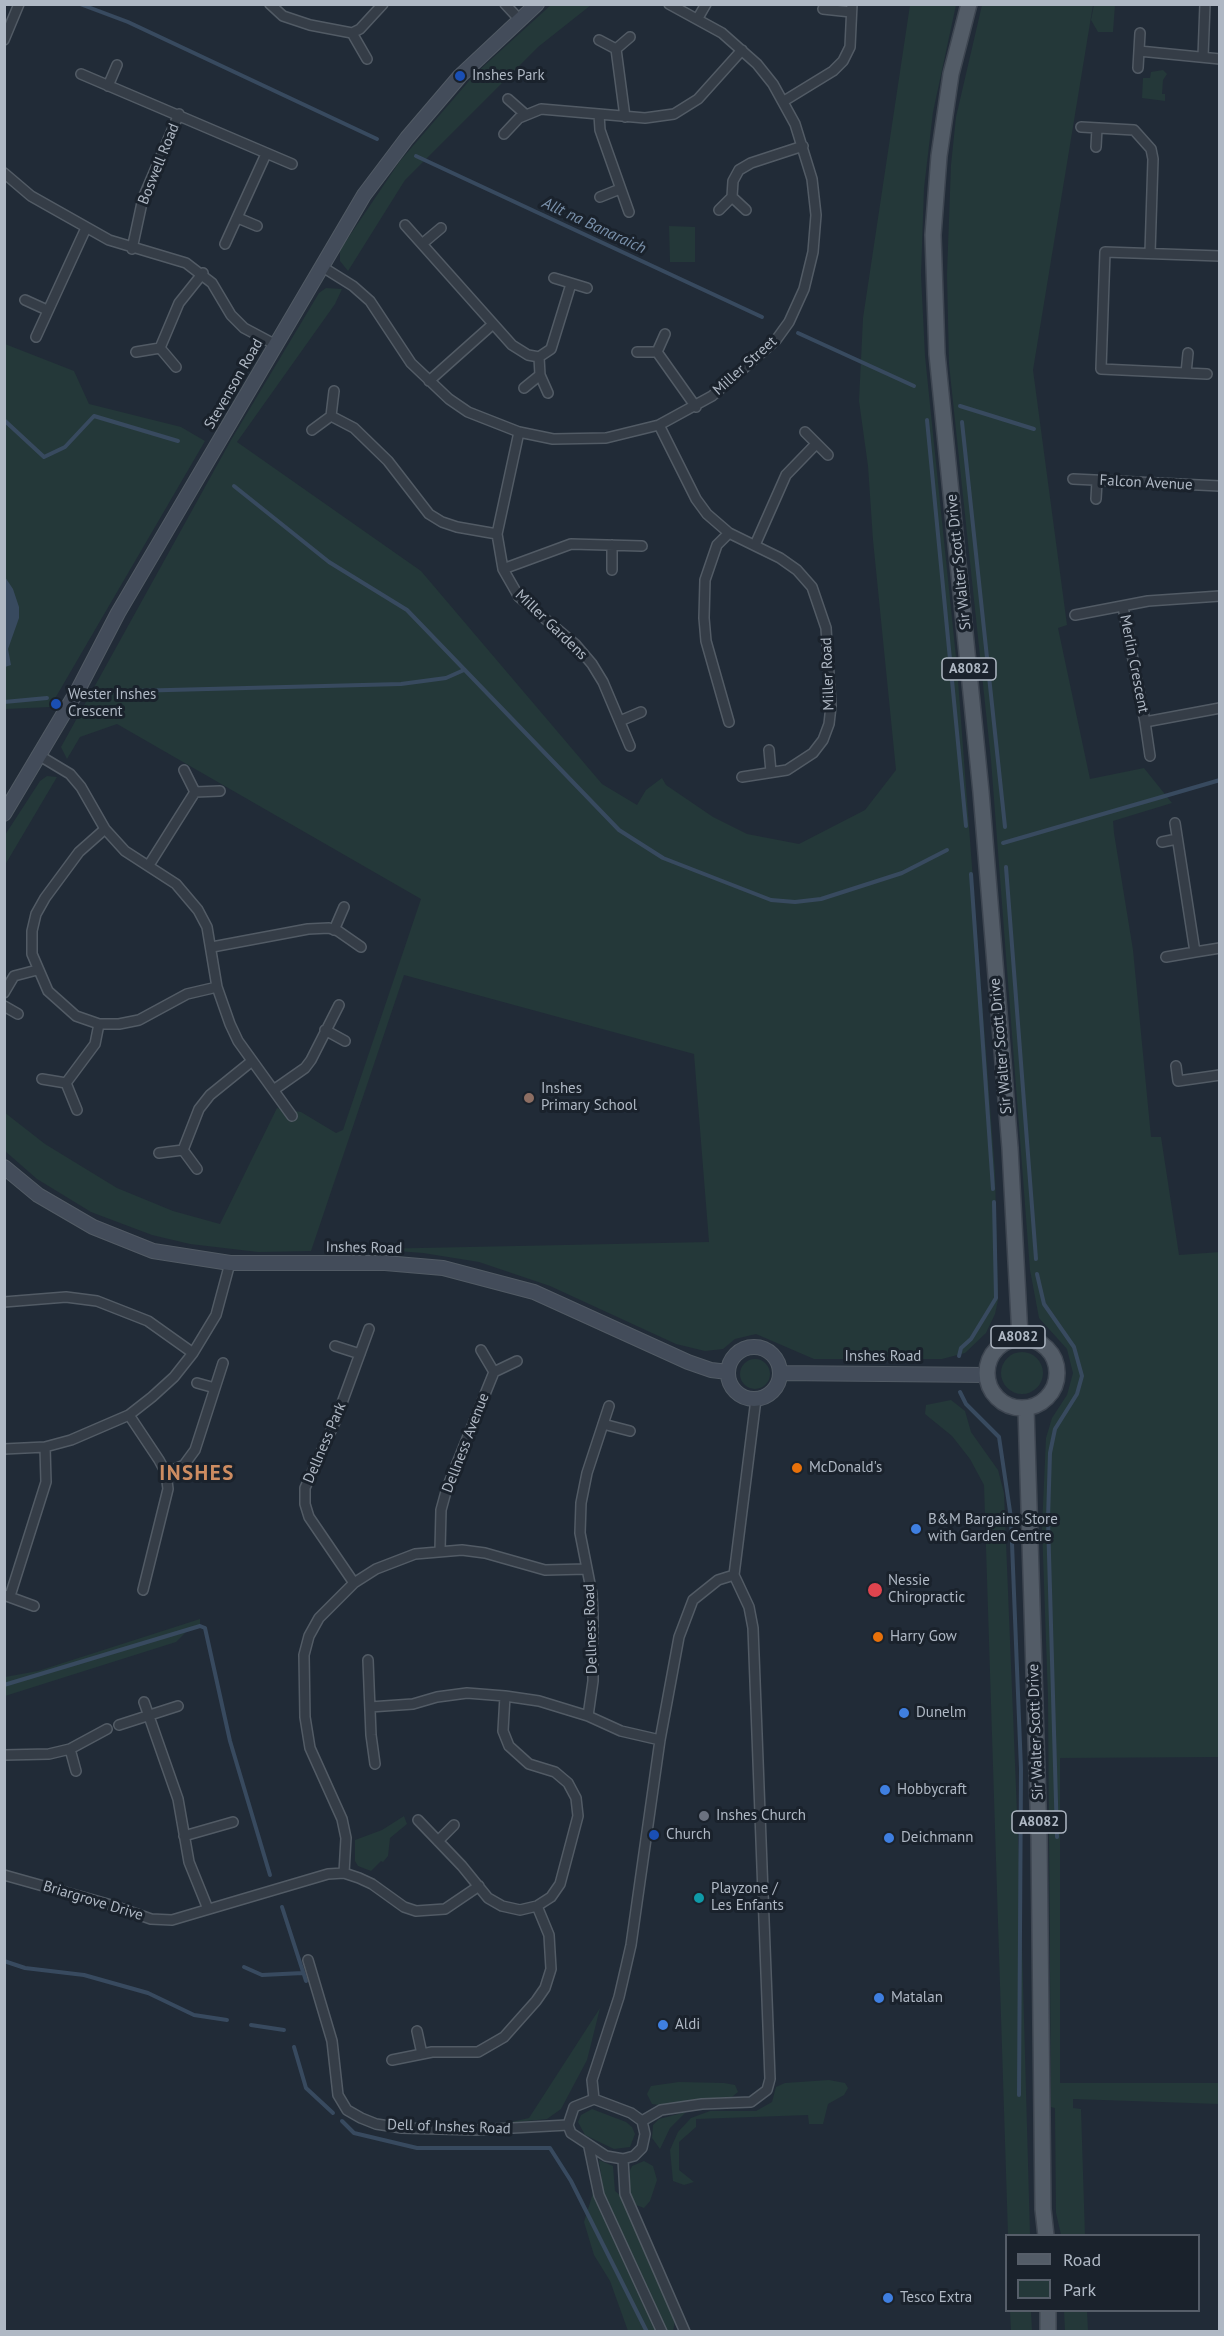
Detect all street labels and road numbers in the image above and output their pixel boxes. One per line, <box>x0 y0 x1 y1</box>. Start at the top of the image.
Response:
street label: Boswell Road <box>135 121 183 207</box>
street label: Miller Street <box>709 333 781 399</box>
street label: Stevenson Road <box>201 336 267 432</box>
street label: Falcon Avenue <box>1099 472 1193 494</box>
street label: Sir Walter Scott Drive <box>943 493 975 631</box>
street label: Miller Gardens <box>511 586 591 664</box>
street label: Merlin Crescent <box>1116 613 1152 715</box>
street label: Miller Road <box>818 637 838 711</box>
road number: A8082 <box>942 658 996 680</box>
street label: Sir Walter Scott Drive <box>986 977 1016 1115</box>
street label: Inshes Road <box>325 1238 403 1258</box>
road number: A8082 <box>991 1326 1045 1348</box>
street label: Inshes Road <box>845 1348 921 1366</box>
street label: Dellness Avenue <box>439 1391 493 1495</box>
street label: Dellness Park <box>300 1400 350 1486</box>
street label: Dellness Road <box>580 1584 602 1674</box>
street label: Sir Walter Scott Drive <box>1025 1663 1047 1801</box>
road number: A8082 <box>1012 1811 1066 1833</box>
street label: Briargrove Drive <box>41 1877 145 1925</box>
street label: Dell of Inshes Road <box>387 2116 511 2138</box>

